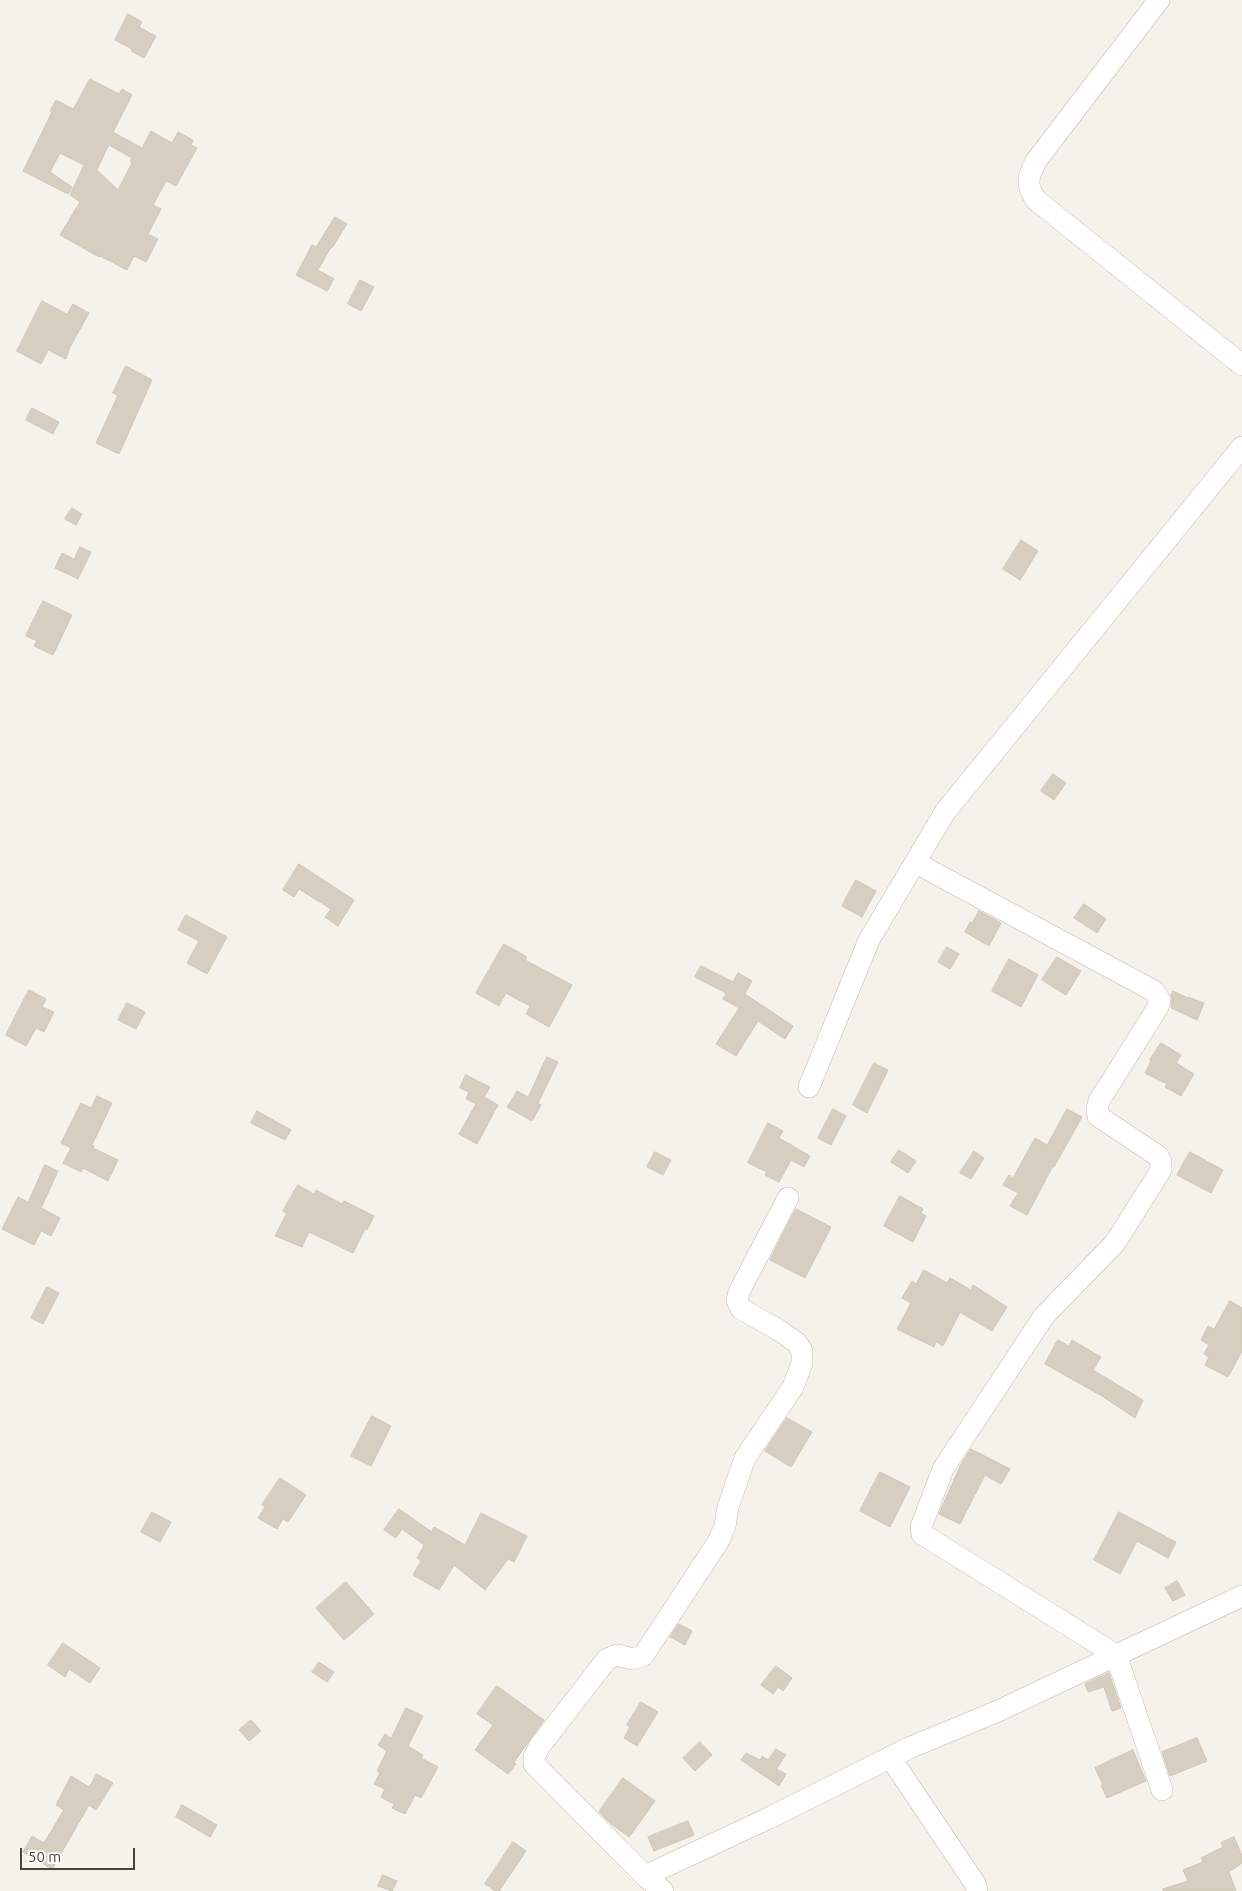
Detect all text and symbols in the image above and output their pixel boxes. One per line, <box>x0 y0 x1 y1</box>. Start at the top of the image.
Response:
scale bar <box>22 1838 138 1870</box>
text: 50 m <box>28 1848 61 1865</box>

